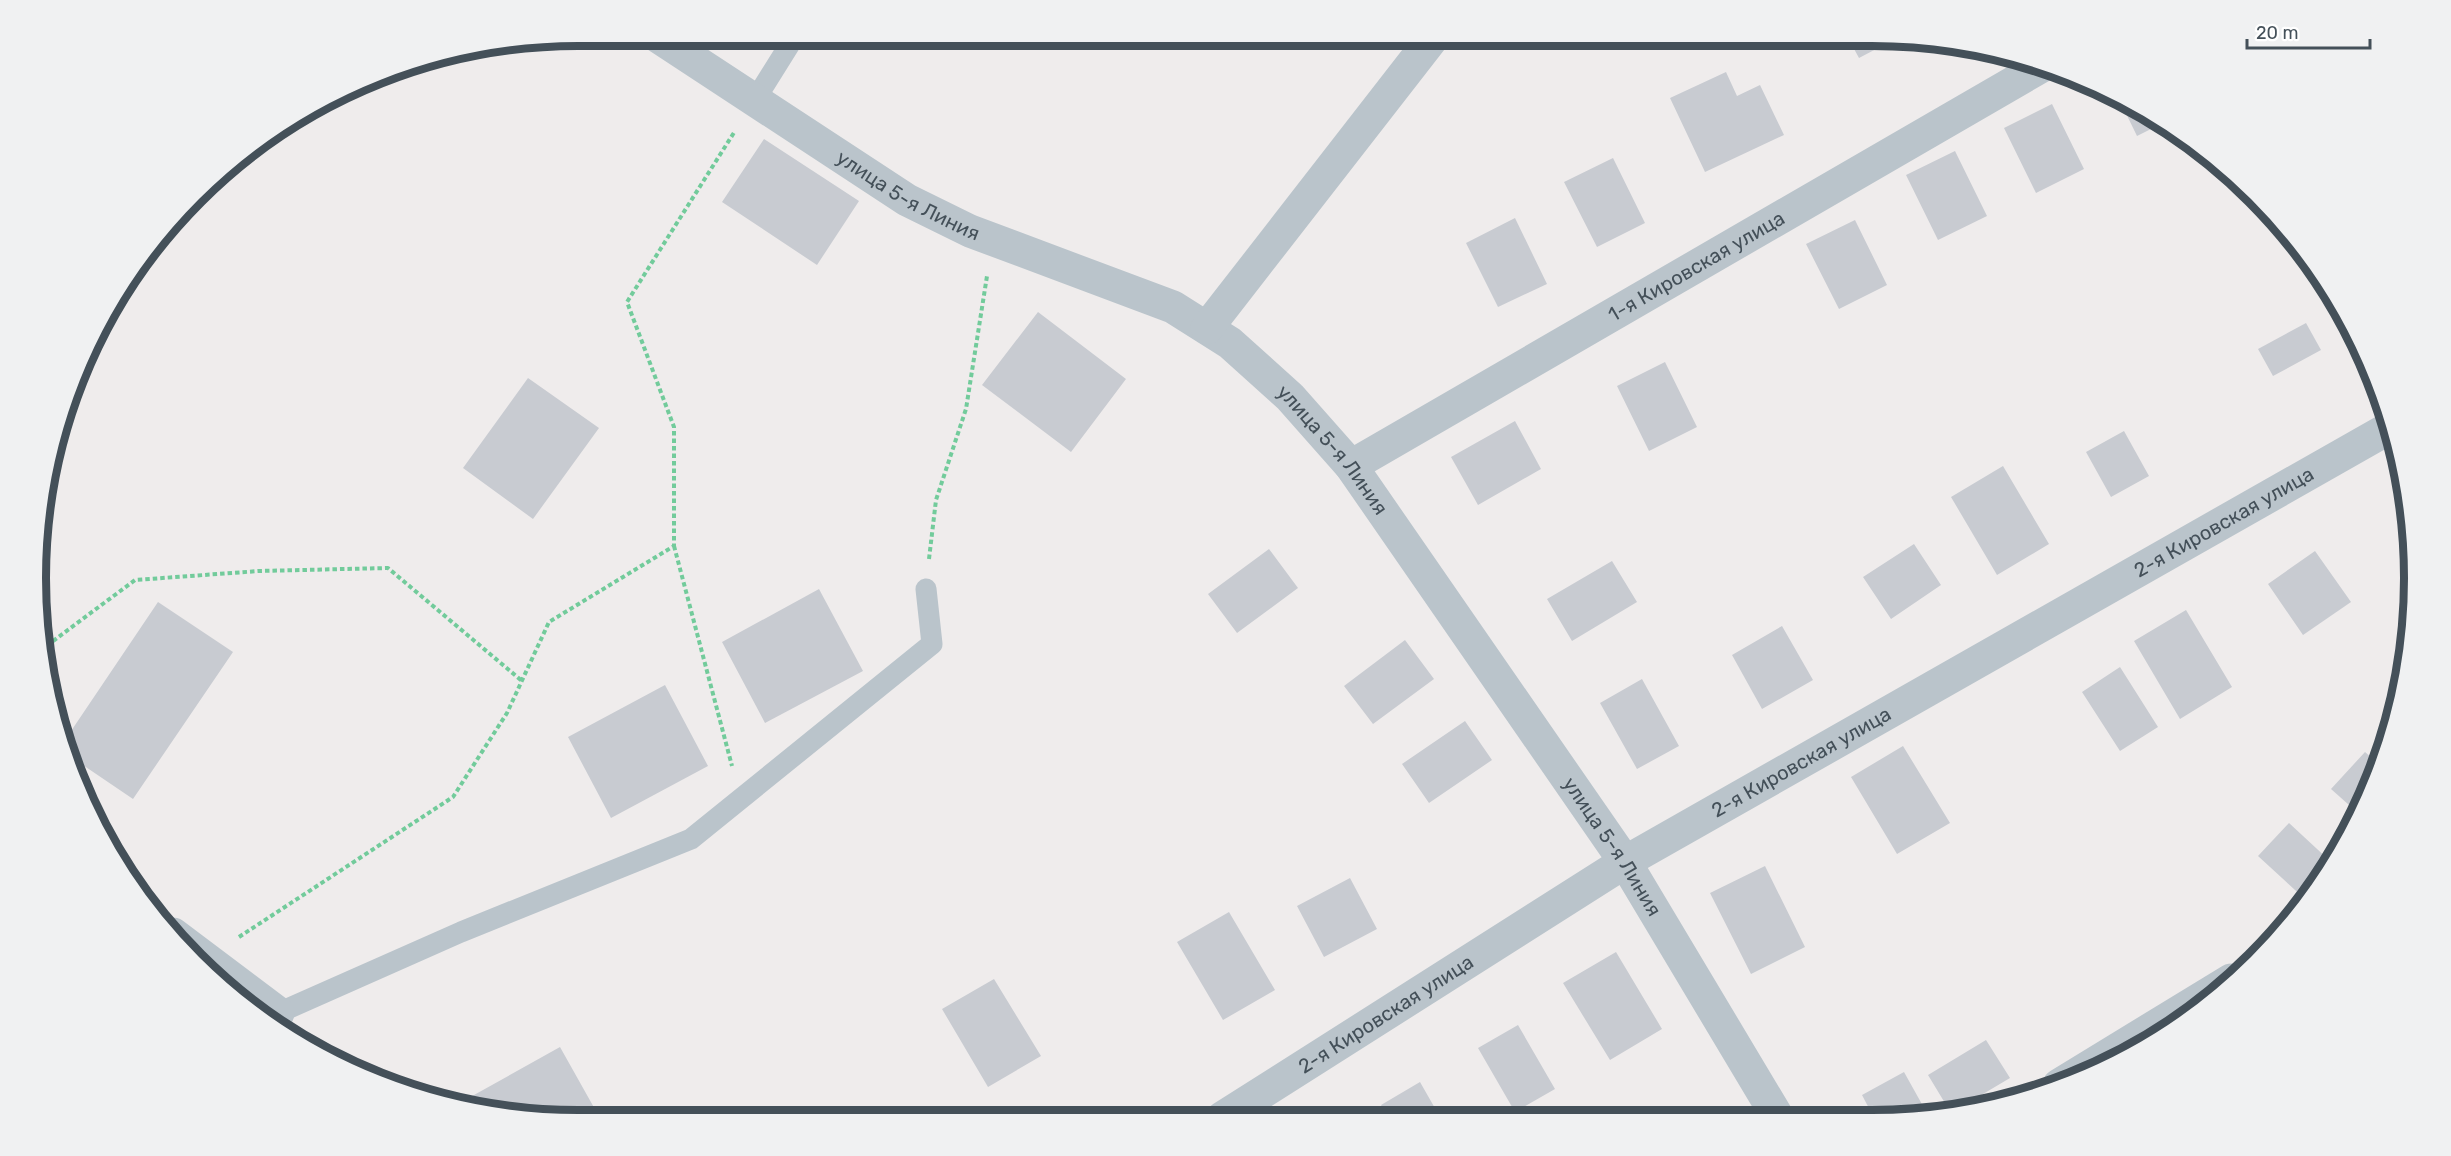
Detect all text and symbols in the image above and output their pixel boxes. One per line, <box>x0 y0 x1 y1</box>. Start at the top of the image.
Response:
scale bar <box>2247 12 2370 50</box>
text: 20 m <box>2256 22 2298 44</box>
street label: улица 5-я Линия <box>832 145 983 246</box>
street label: 1-я Кировская улица <box>1604 206 1789 327</box>
street label: улица 5-я Линия <box>1272 380 1393 519</box>
street label: 2-я Кировская улица <box>2130 462 2318 582</box>
street label: 2-я Кировская улица <box>1707 702 1895 822</box>
street label: улица 5-я Линия <box>1558 773 1667 920</box>
street label: 2-я Кировская улица <box>1294 950 1478 1078</box>

